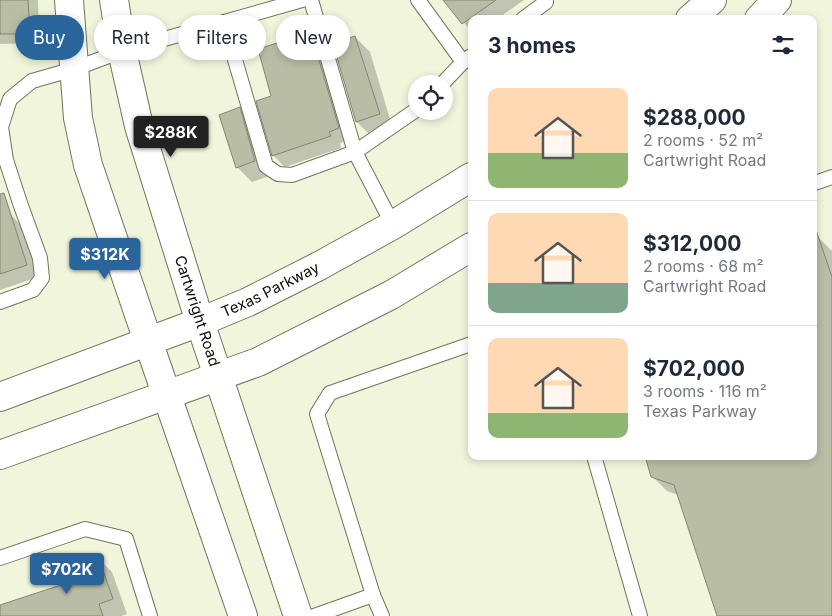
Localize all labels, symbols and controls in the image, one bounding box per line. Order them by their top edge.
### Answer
chip: Buy [15,15,84,60]
chip: Rent [94,15,168,60]
chip: Filters [178,15,266,60]
chip: New [276,15,350,60]
icon: filters [769,31,797,59]
text: 3 homes [488,33,576,58]
map controls [408,75,453,120]
button: locate [408,75,453,120]
text: $288,000 [643,105,746,130]
icon: home [528,108,588,168]
pin: $288K [136,116,206,158]
text: $288K [145,122,197,142]
text: 2 rooms · 52 m² [643,130,763,150]
text: Cartwright Road [643,150,766,170]
text: $312,000 [643,231,741,256]
icon: home [528,233,588,293]
pin: $312K [70,238,140,280]
text: $312K [80,244,130,264]
street label: Cartwright Road [171,253,224,369]
text: 2 rooms · 68 m² [643,256,764,276]
street label: Texas Parkway [218,257,323,321]
text: Cartwright Road [643,276,766,296]
text: $702,000 [643,356,745,381]
icon: home [528,358,588,418]
text: 3 rooms · 116 m² [643,381,767,401]
text: Texas Parkway [643,401,757,421]
pin: $702K [32,552,102,595]
text: $702K [41,559,93,579]

